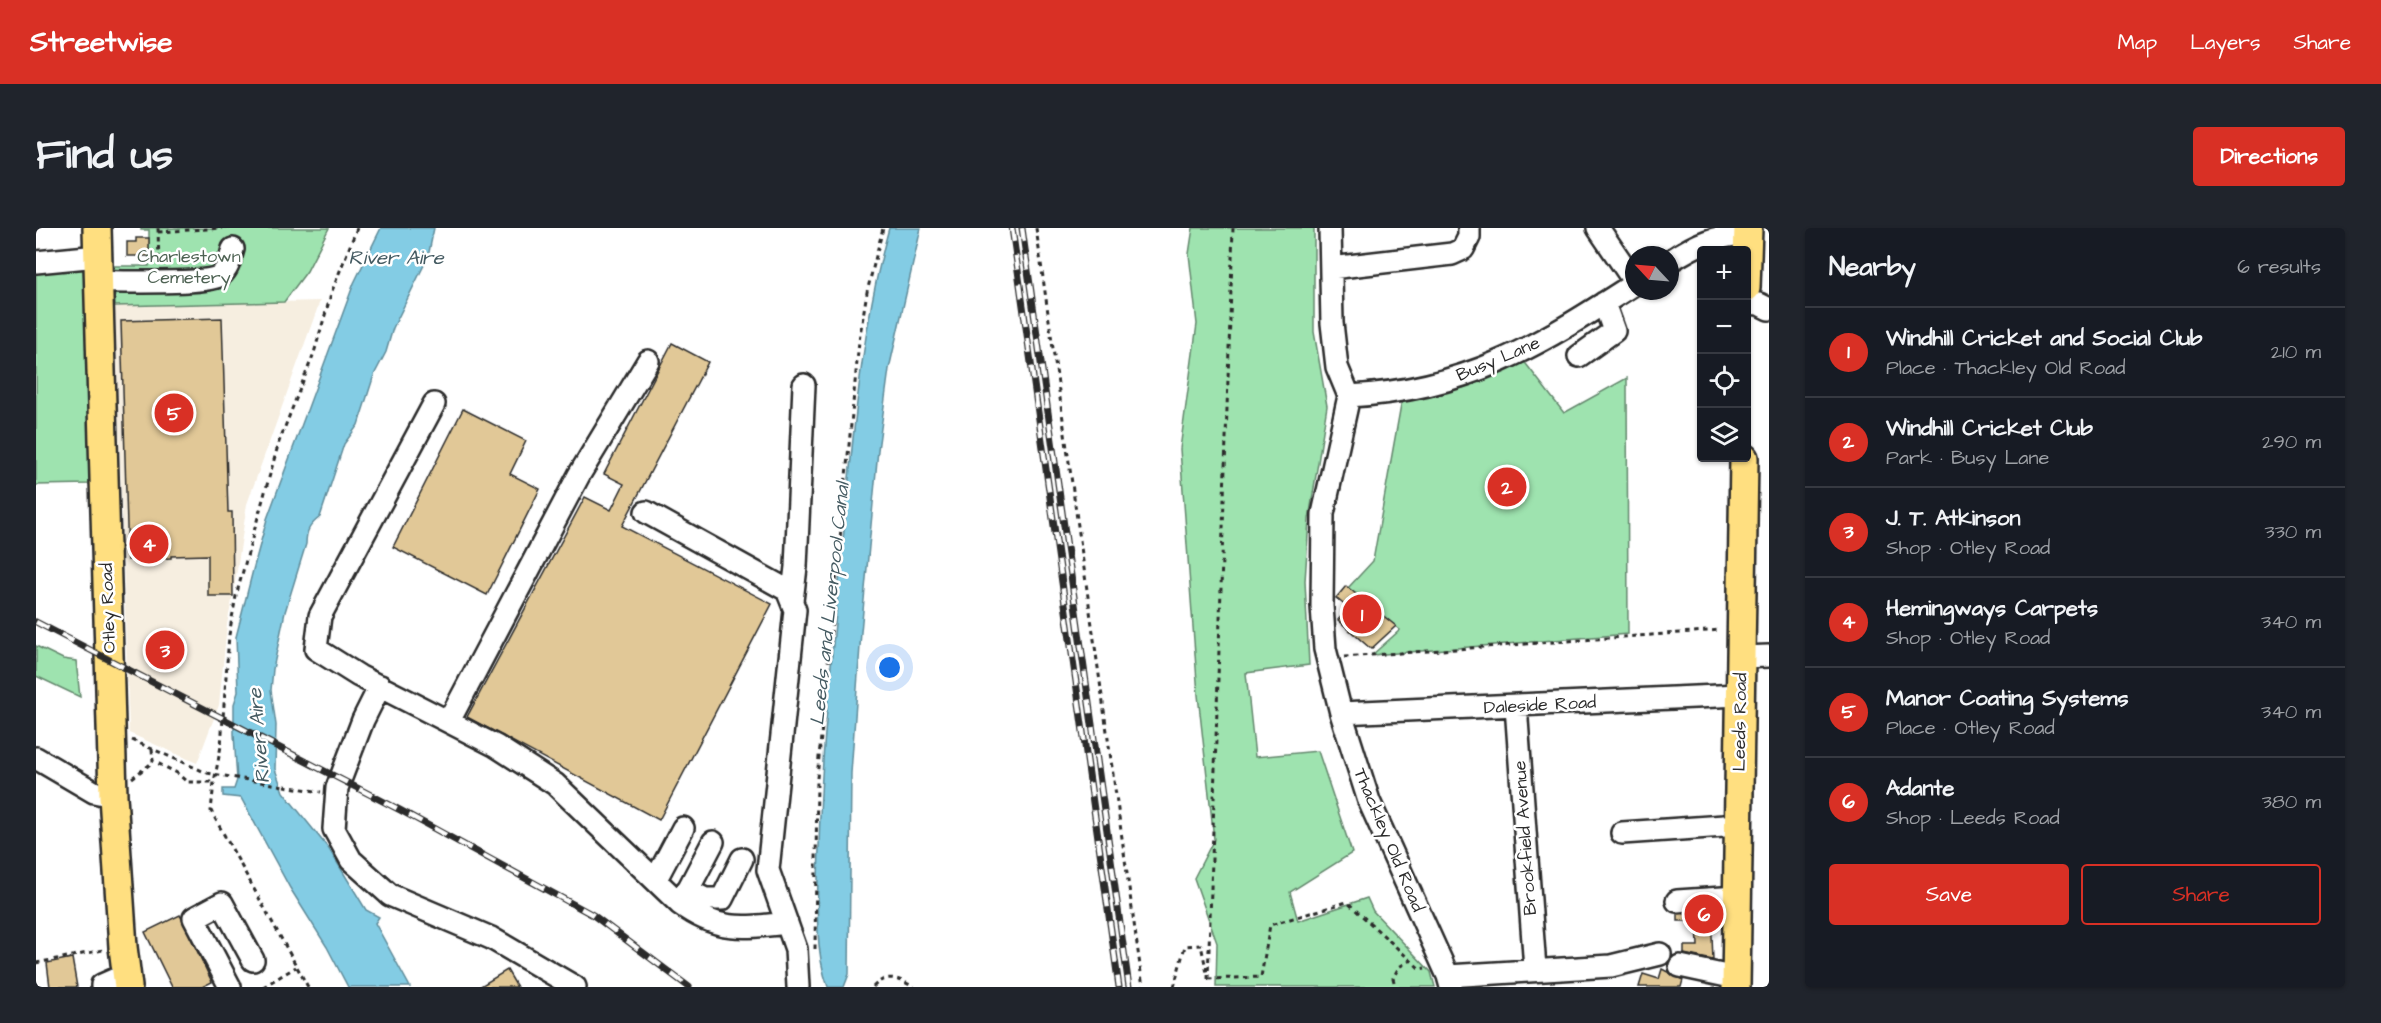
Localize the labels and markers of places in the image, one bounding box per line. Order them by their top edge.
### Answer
pin: 5 [154,390,194,435]
pin: 2 [1488,464,1526,510]
pin: 4 [130,522,168,566]
pin: 1 [1342,592,1382,636]
pin: 3 [146,628,184,672]
pin: 6 [1684,892,1724,936]

